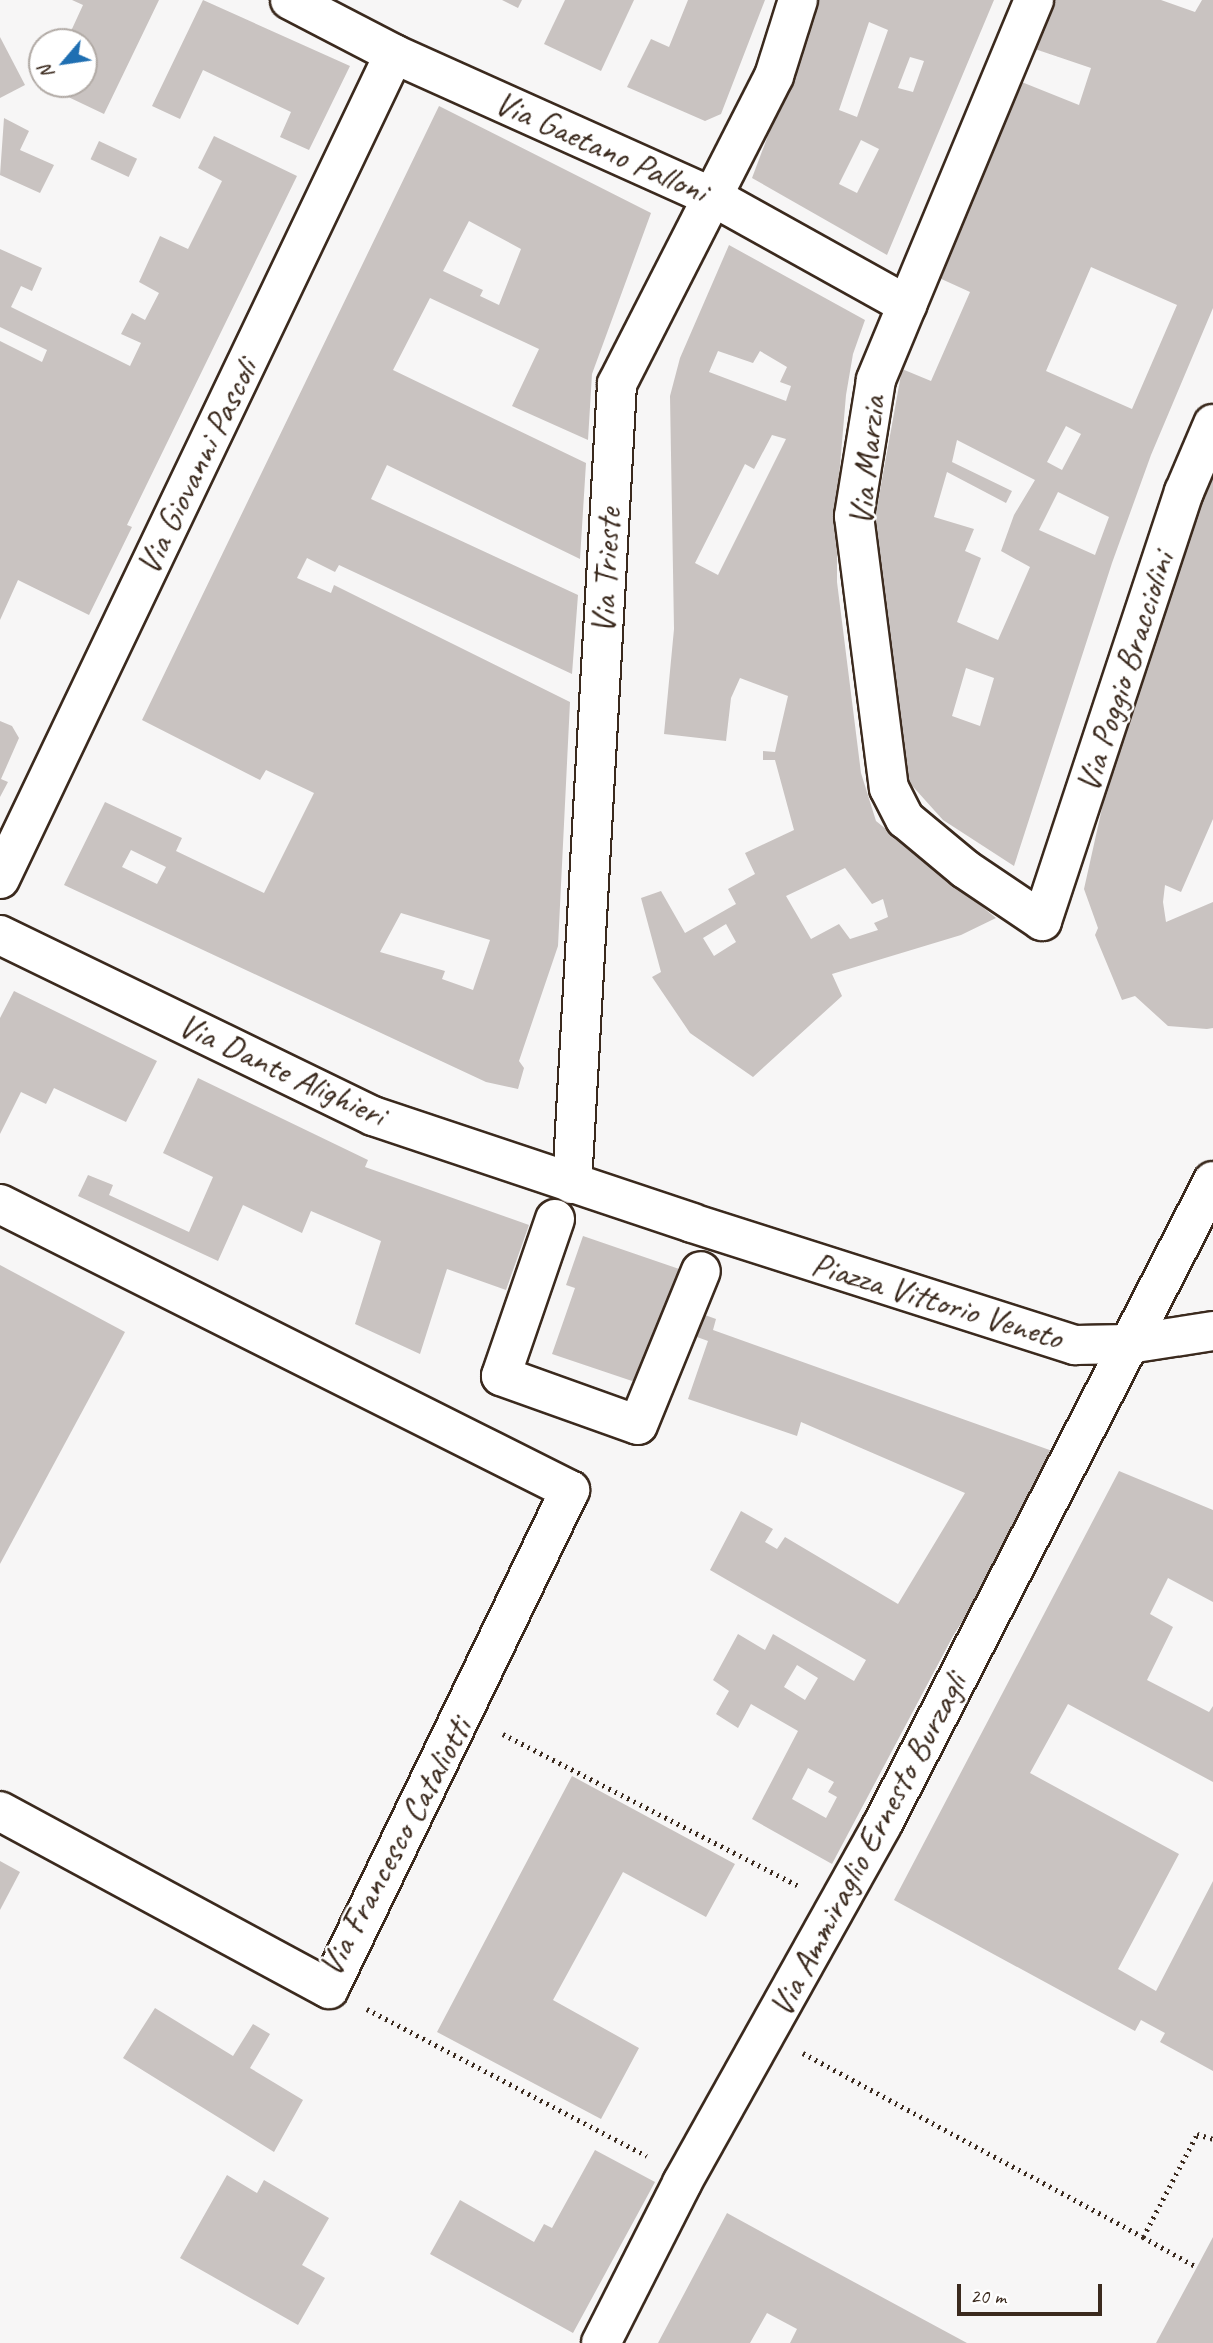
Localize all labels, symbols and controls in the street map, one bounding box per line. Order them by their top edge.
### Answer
north arrow [28,28,98,98]
text: N [33,61,60,83]
street label: Via Gaetano Palloni [488,81,714,213]
street label: Via Giovanni Pascoli [127,353,267,581]
street label: Via Marzia [839,394,895,528]
street label: Via Trieste [582,507,630,635]
street label: Via Poggio Bracciolini [1066,546,1184,798]
street label: Via Dante Alighieri [171,1004,393,1136]
street label: Piazza Vittorio Veneto [807,1243,1067,1359]
street label: Via Ammiraglio Ernesto Burzagli [760,1667,976,2023]
street label: Via Francesco Cataliotti [309,1711,481,1983]
scale bar [961,2270,1106,2314]
text: 20 m [970,2283,1006,2309]

